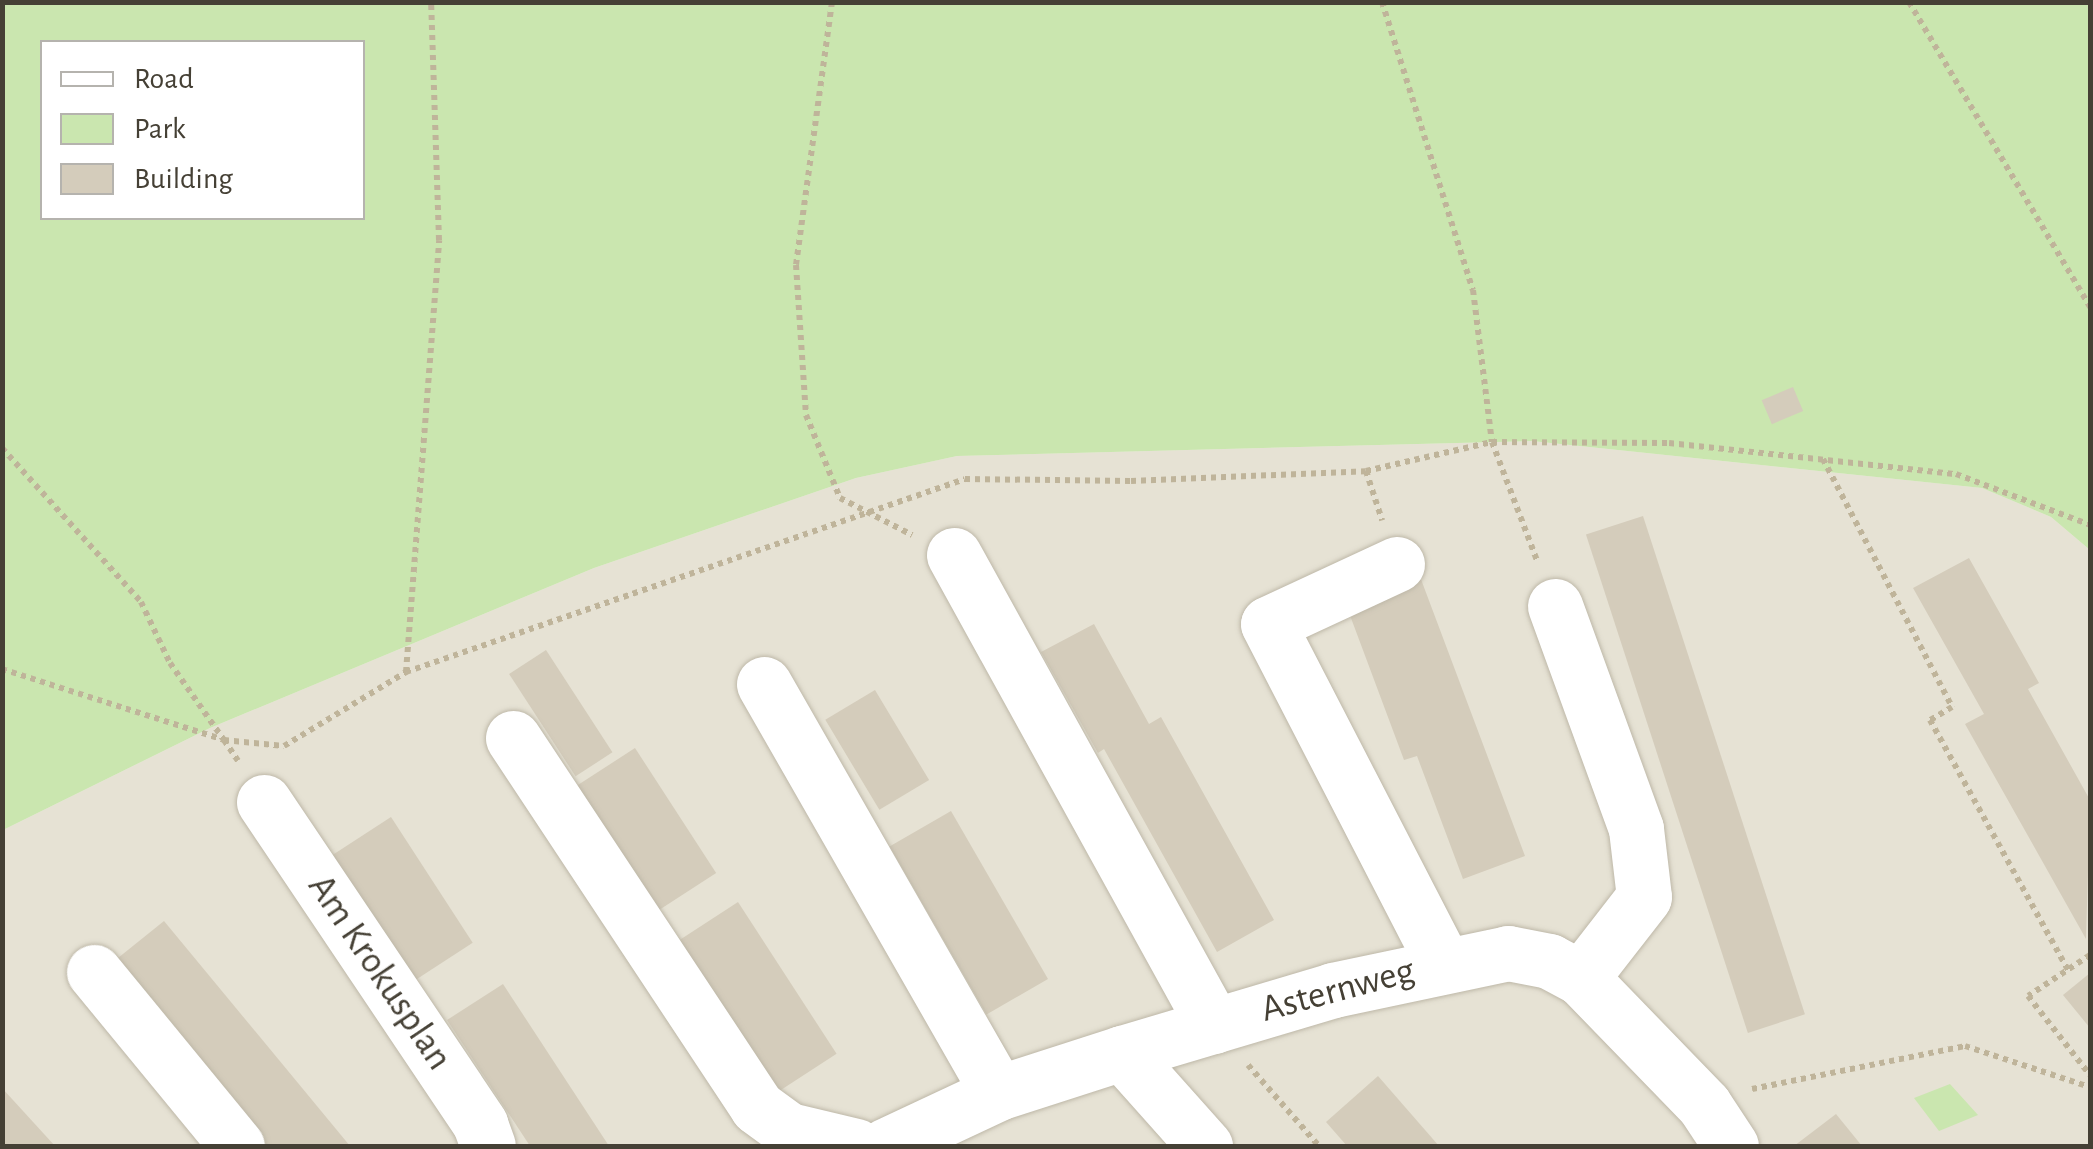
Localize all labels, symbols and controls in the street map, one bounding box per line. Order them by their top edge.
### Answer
legend [40,40,365,220]
text: Road [134,64,194,94]
text: Park [134,114,186,144]
text: Building [134,164,233,194]
street label: Am Krokusplan [297,867,461,1079]
street label: Asternweg [1256,949,1420,1033]

